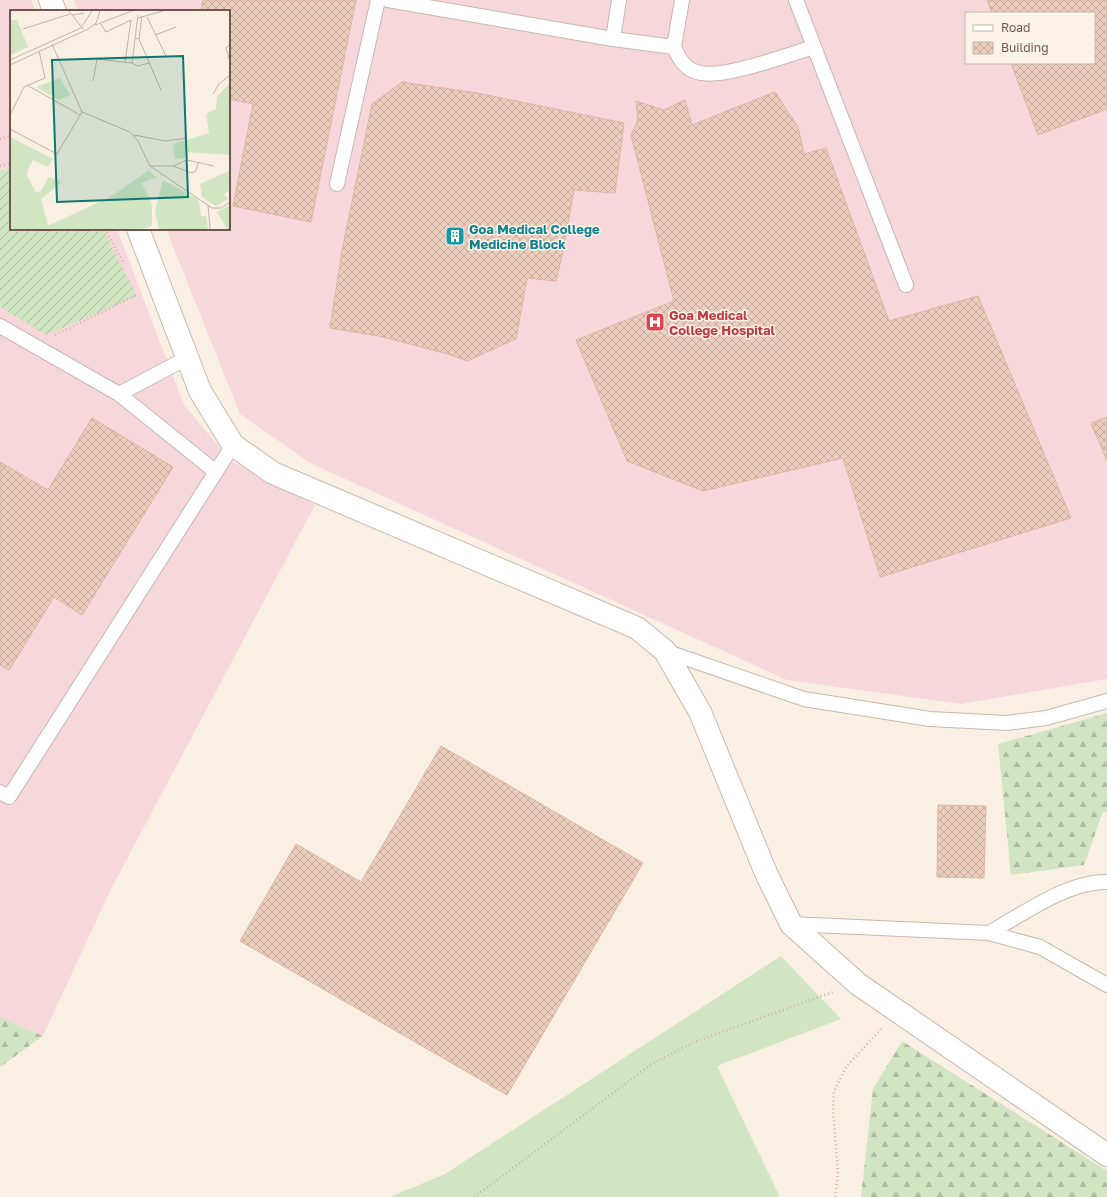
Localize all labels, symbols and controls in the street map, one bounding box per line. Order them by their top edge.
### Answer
inset map [10,10,230,230]
legend [965,12,1095,64]
text: Road [1001,20,1030,35]
text: Building [1001,40,1049,55]
place label: Goa Medical College Medicine Block [469,221,600,252]
building icon: Goa Medical College Medicine Block [444,225,466,247]
place label: Goa Medical College Hospital [669,307,776,338]
hospital icon: Goa Medical College Hospital [644,311,666,333]

